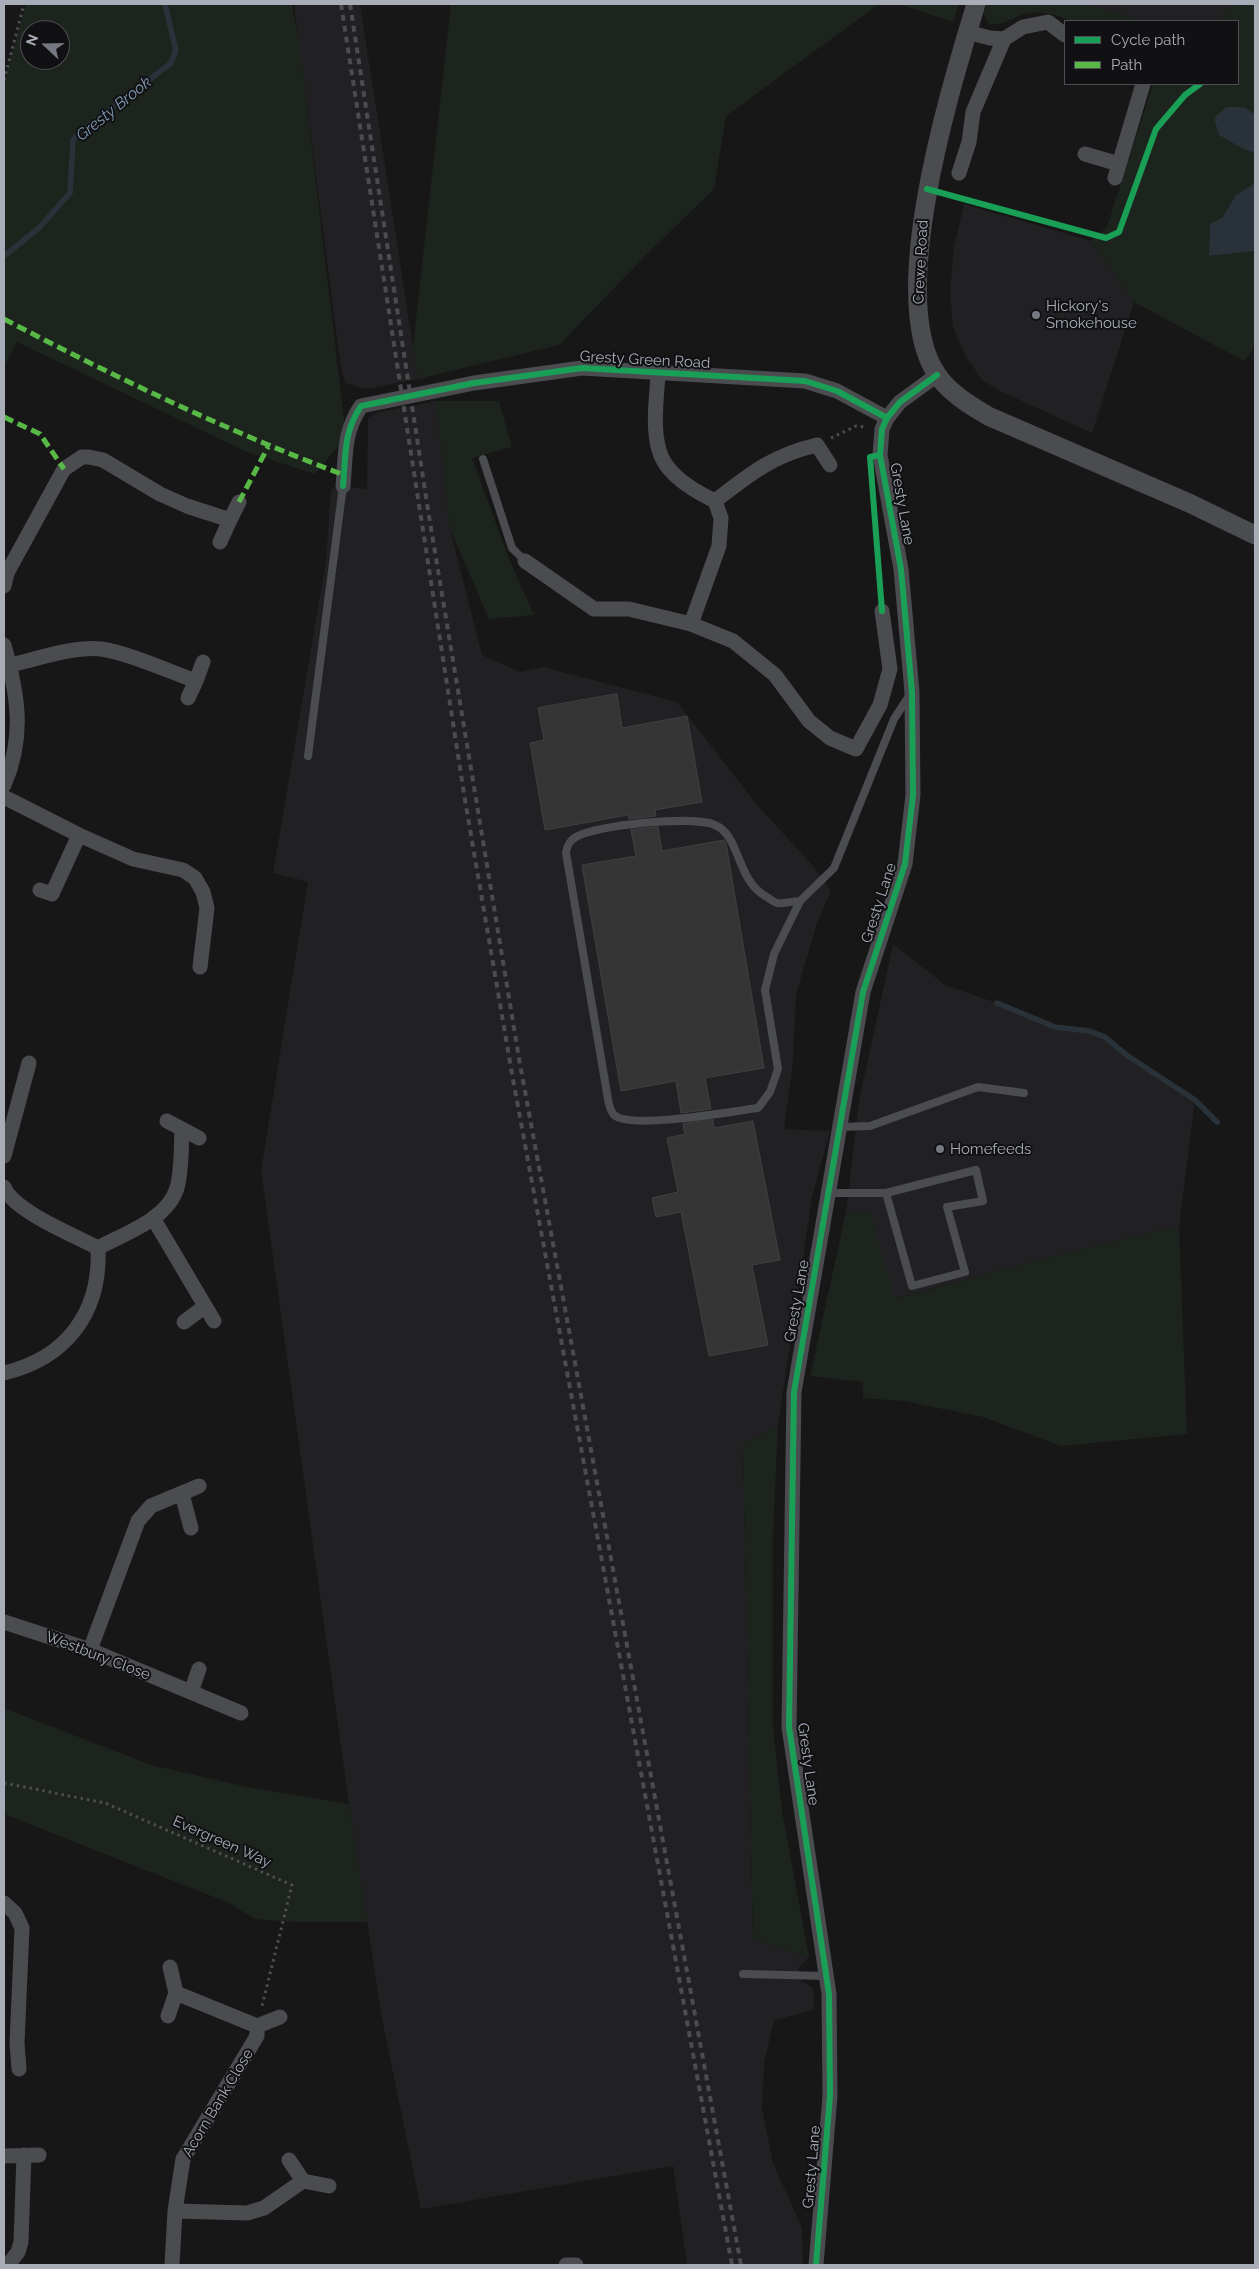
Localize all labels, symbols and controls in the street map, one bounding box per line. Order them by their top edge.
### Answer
north arrow [20,20,70,70]
legend [1064,20,1239,85]
text: Cycle path [1111,31,1185,49]
text: N [23,32,41,48]
text: Path [1111,56,1142,74]
water label: Gresty Brook [72,73,156,145]
street label: Crewe Road [910,219,932,305]
place label: Hickory's Smokehouse [1046,297,1137,332]
marker: Hickory's Smokehouse [1030,309,1042,321]
street label: Gresty Green Road [579,348,711,372]
street label: Gresty Lane [886,461,918,547]
street label: Gresty Lane [858,861,900,945]
place label: Homefeeds [950,1140,1031,1158]
marker: Homefeeds [934,1143,946,1155]
street label: Gresty Lane [781,1258,813,1344]
street label: Westbury Close [43,1628,153,1684]
street label: Gresty Lane [793,1722,823,1806]
street label: Evergreen Way [170,1812,274,1872]
street label: Acorn Bank Close [179,2046,257,2160]
street label: Gresty Lane [799,2125,825,2209]

